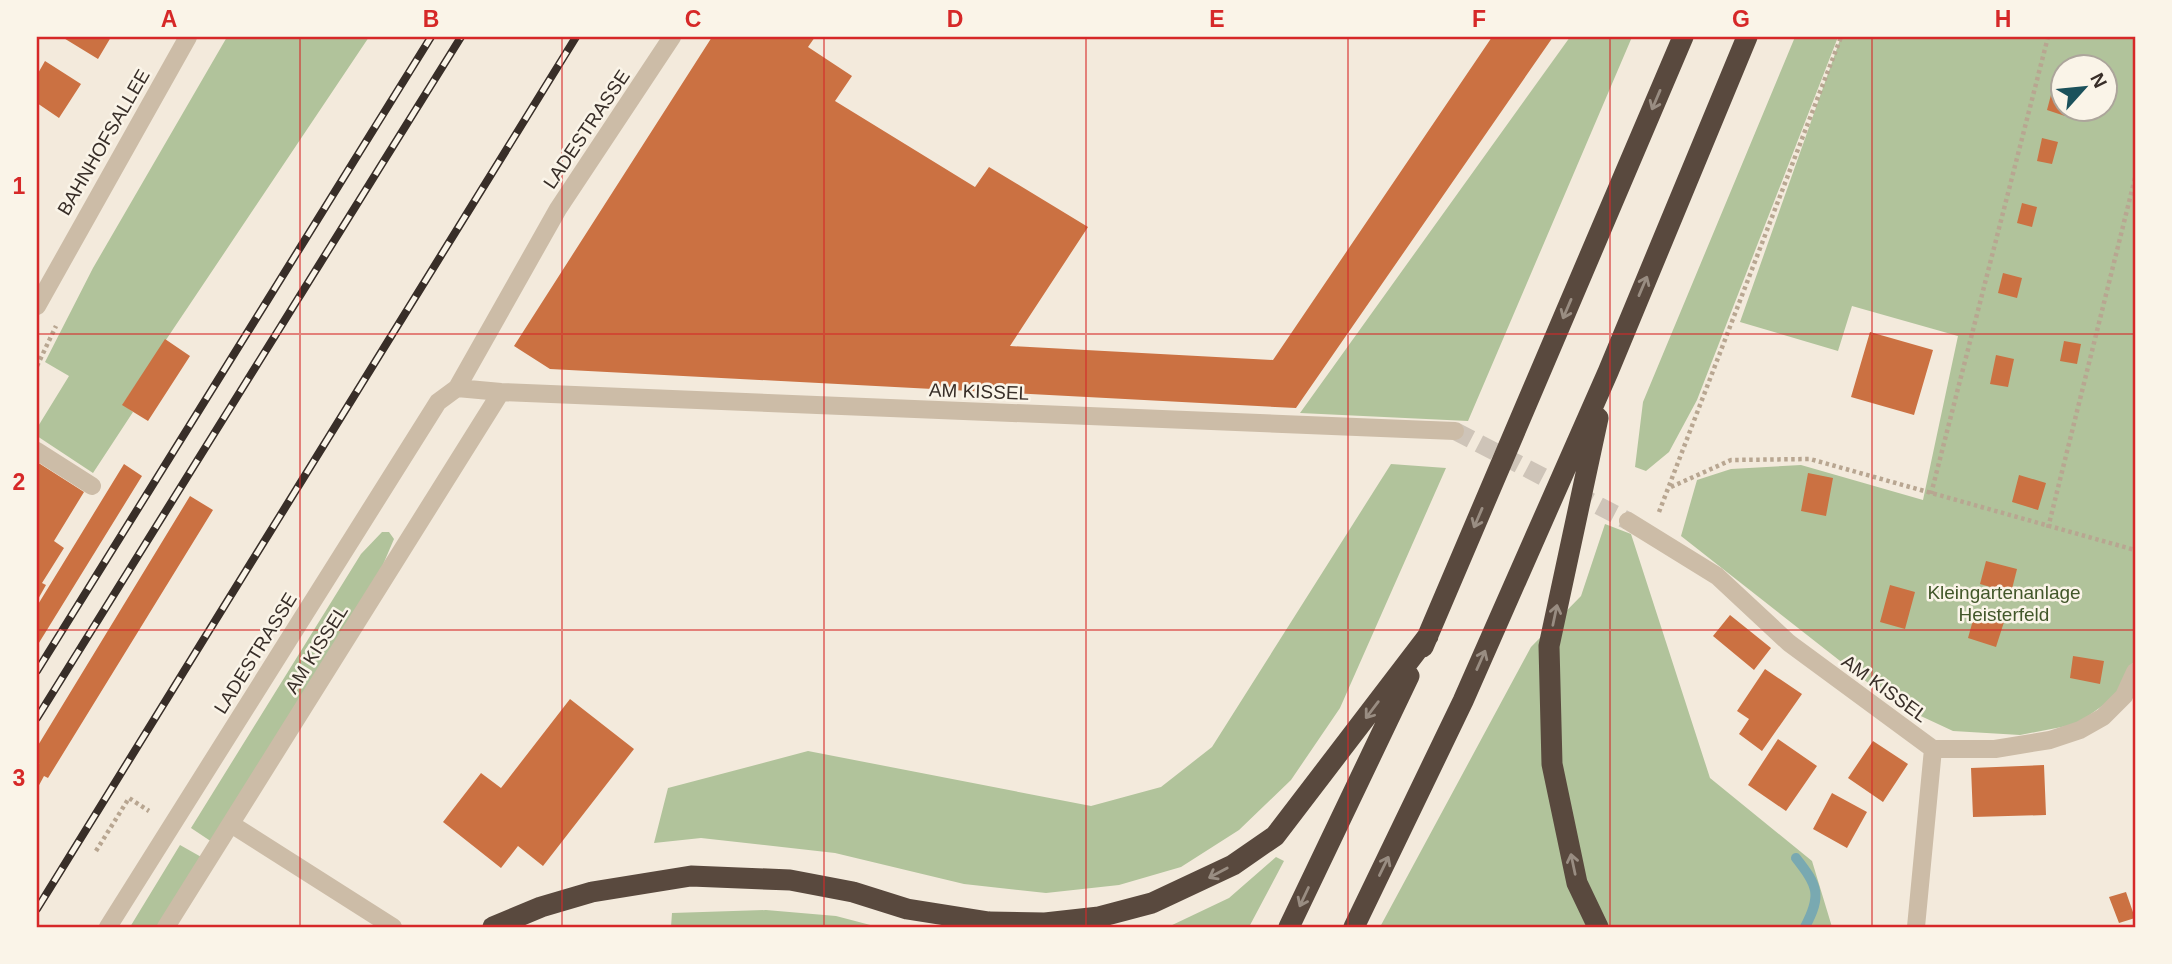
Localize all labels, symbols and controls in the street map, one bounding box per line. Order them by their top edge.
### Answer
text: A [161,6,177,32]
text: B [423,6,439,32]
text: C [685,6,701,32]
text: D [947,6,963,32]
text: E [1209,6,1225,32]
text: F [1472,6,1486,32]
text: G [1732,6,1750,32]
text: H [1995,6,2011,32]
north arrow [2050,52,2120,122]
street label: BAHNHOFSALLEE [53,66,154,219]
street label: LADESTRASSE [539,66,634,192]
text: N [2086,70,2111,91]
one-way arrow [1649,88,1662,110]
text: 1 [13,173,26,199]
one-way arrow [1637,276,1650,297]
one-way arrow [1560,298,1573,319]
street label: AM KISSEL [928,379,1029,404]
text: 2 [13,469,25,495]
one-way arrow [1471,507,1484,529]
park label: Kleingartenanlage Heisterfeld [1927,582,2081,625]
street label: LADESTRASSE [210,589,301,717]
street label: AM KISSEL [281,601,352,697]
one-way arrow [1549,604,1563,627]
one-way arrow [1475,650,1488,672]
street label: AM KISSEL [1838,650,1931,726]
one-way arrow [1365,700,1380,719]
text: 3 [13,765,25,791]
one-way arrow [1565,853,1579,876]
one-way arrow [1377,856,1391,877]
one-way arrow [1208,866,1228,880]
one-way arrow [1297,886,1311,907]

